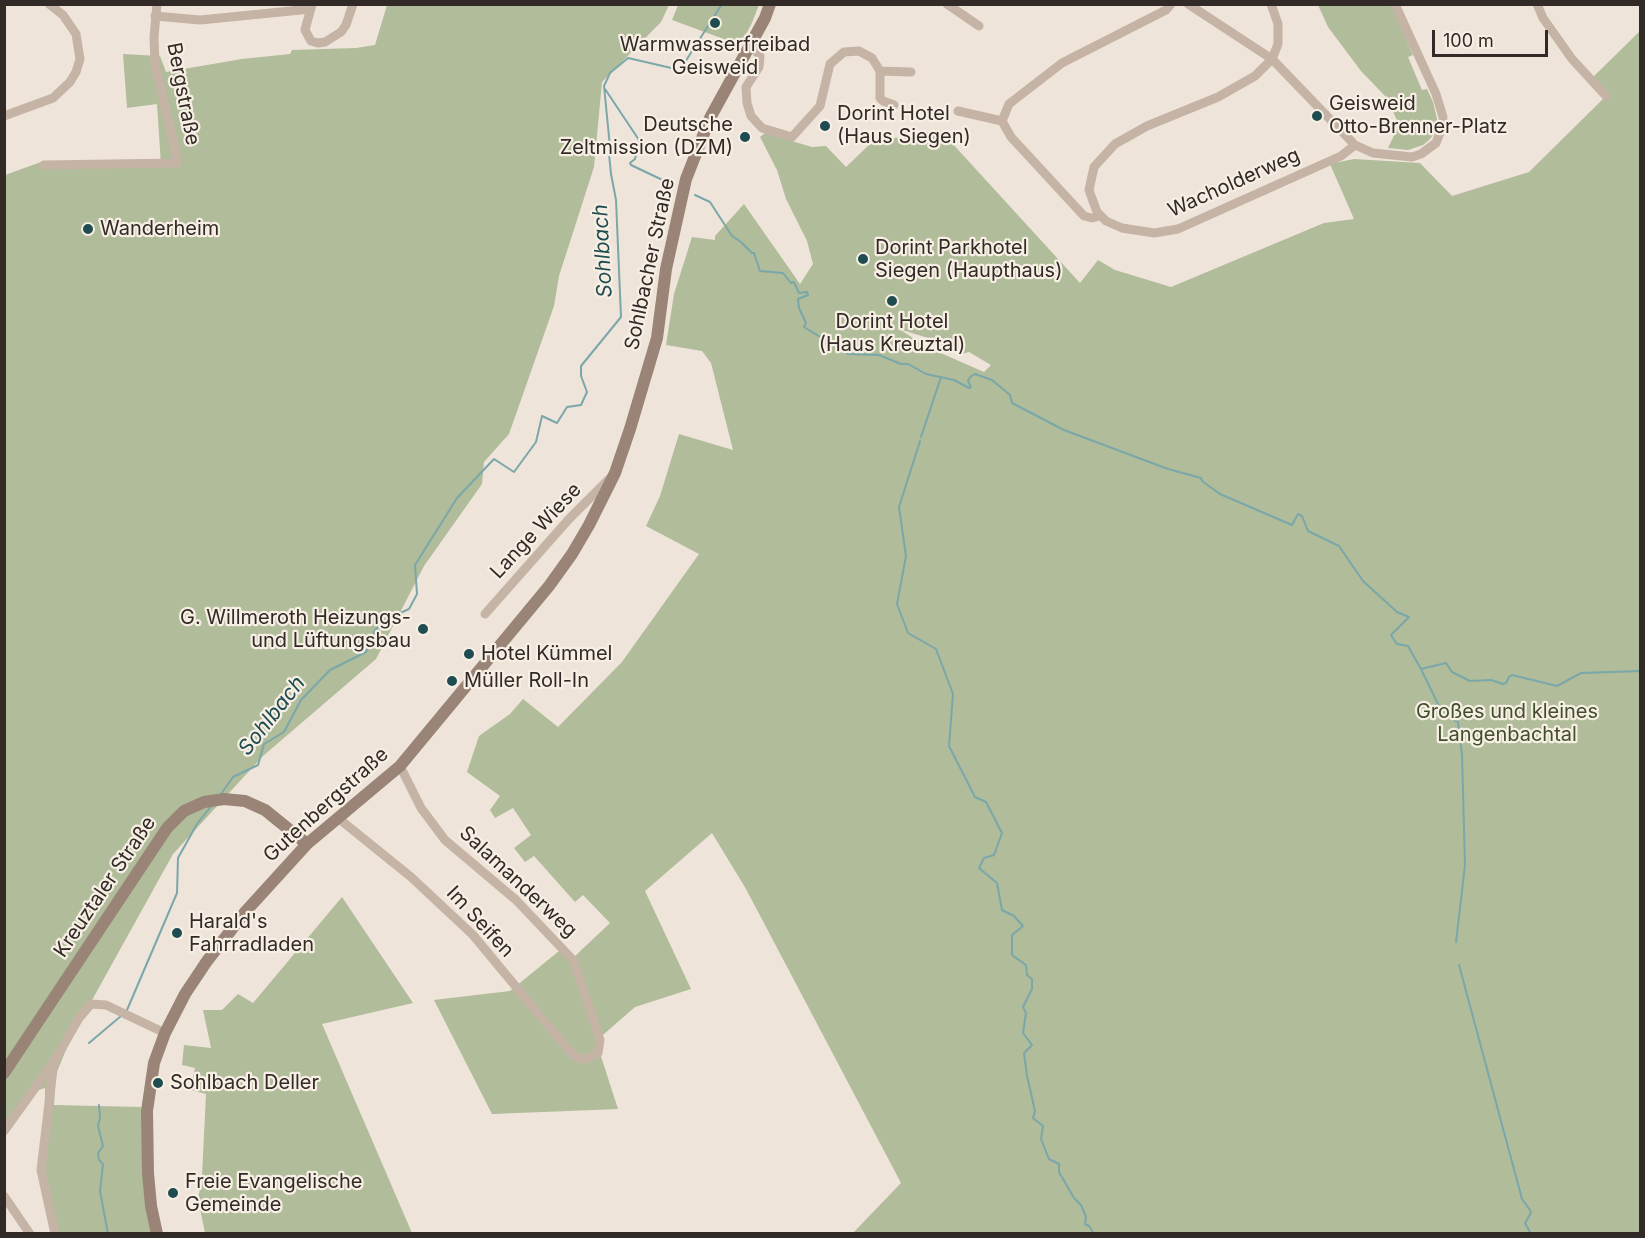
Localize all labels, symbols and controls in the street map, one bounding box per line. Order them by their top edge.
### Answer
marker: Warmwasserfreibad Geisweid [708,16,722,30]
scale bar [1435,18,1550,56]
text: 100 m [1443,30,1494,51]
place label: Warmwasserfreibad Geisweid [620,33,810,80]
street label: Bergstraße [161,41,205,147]
place label: Geisweid Otto-Brenner-Platz [1329,92,1507,139]
place label: Dorint Hotel (Haus Siegen) [837,102,971,149]
marker: Geisweid Otto-Brenner-Platz [1310,109,1324,123]
place label: Deutsche Zeltmission (DZM) [560,113,733,160]
marker: Dorint Hotel (Haus Siegen) [818,119,832,133]
marker: Deutsche Zeltmission (DZM) [738,130,752,144]
street label: Wacholderweg [1164,143,1304,223]
street label: Sohlbacher Straße [620,176,680,352]
water label: Sohlbach [588,204,618,298]
place label: Wanderheim [100,217,219,241]
marker: Wanderheim [81,222,95,236]
place label: Dorint Parkhotel Siegen (Haupthaus) [875,236,1062,283]
marker: Dorint Parkhotel Siegen (Haupthaus) [856,252,870,266]
marker: Dorint Hotel (Haus Kreuztal) [885,294,899,308]
place label: Dorint Hotel (Haus Kreuztal) [819,310,965,357]
street label: Lange Wiese [486,478,586,584]
place label: G. Willmeroth Heizungs- und Lüftungsbau [180,606,411,653]
marker: G. Willmeroth Heizungs- und Lüftungsbau [416,622,430,636]
place label: Hotel Kümmel [481,642,612,666]
marker: Hotel Kümmel [462,647,476,661]
place label: Müller Roll-In [464,669,589,693]
water label: Sohlbach [233,671,311,761]
marker: Müller Roll-In [445,674,459,688]
park label: Großes und kleines Langenbachtal [1416,700,1598,747]
street label: Gutenbergstraße [259,743,393,867]
street label: Kreuztaler Straße [49,812,161,962]
street label: Salamanderweg [454,821,582,943]
street label: Im Seifen [441,882,519,962]
place label: Harald's Fahrradladen [189,910,314,957]
marker: Harald's Fahrradladen [170,926,184,940]
place label: Sohlbach Deller [170,1071,319,1095]
marker: Sohlbach Deller [151,1076,165,1090]
place label: Freie Evangelische Gemeinde [185,1170,362,1217]
marker: Freie Evangelische Gemeinde [166,1186,180,1200]

